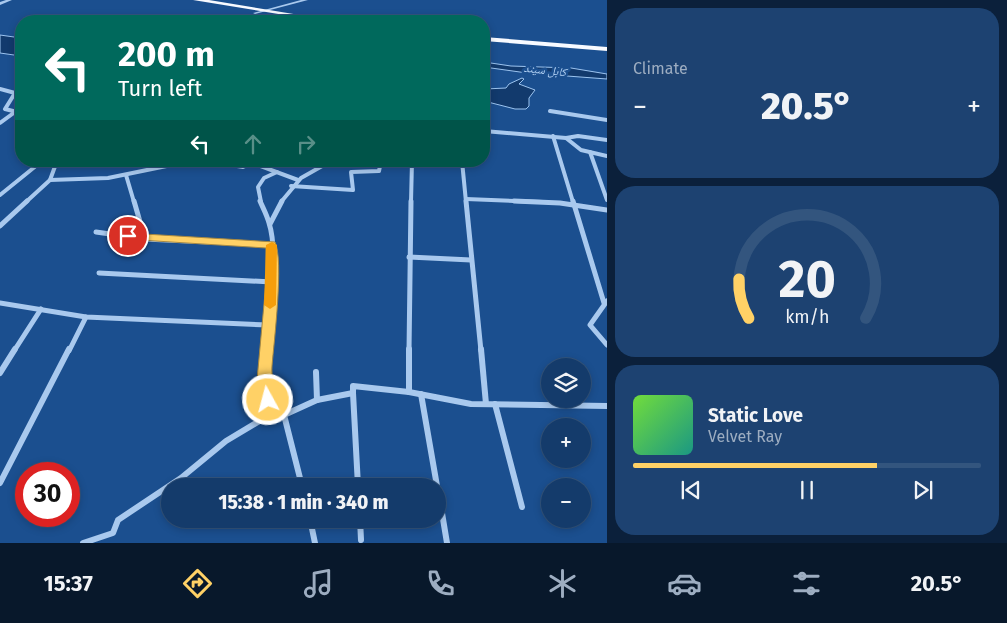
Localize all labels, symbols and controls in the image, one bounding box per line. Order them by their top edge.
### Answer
text: 200 m [118,33,215,75]
icon: left [35,35,100,100]
text: Climate [633,59,688,78]
water label: کابل سيند [523,61,569,80]
text: Turn left [118,75,202,102]
text: 20.5° [761,83,853,129]
text: − [633,90,647,123]
text: + [967,90,981,123]
icon: left [186,130,214,158]
icon: ahead [239,130,267,158]
icon: right [292,130,320,158]
pin [107,215,149,257]
icon: arrive [114,222,142,250]
text: 20 [778,248,836,311]
text: km/h [785,306,829,328]
map controls [541,358,591,528]
button: layers [541,358,591,408]
position arrow [241,373,293,425]
text: Static Love [708,404,803,427]
button: + [541,418,591,468]
text: Velvet Ray [708,427,782,446]
speed limit sign: 30 [15,462,80,527]
icon: previous [677,476,705,504]
icon: pause [793,476,821,504]
icon: next [909,476,937,504]
button: − [541,478,591,528]
text: 15:38 · 1 min · 340 m [219,491,389,514]
icon: directions [180,566,215,601]
icon: music [301,566,336,601]
icon: phone [423,566,458,601]
icon: climate [545,566,580,601]
icon: car [667,566,702,601]
icon: filters [789,566,824,601]
text: 15:37 [43,570,93,597]
text: 20.5° [911,570,963,597]

